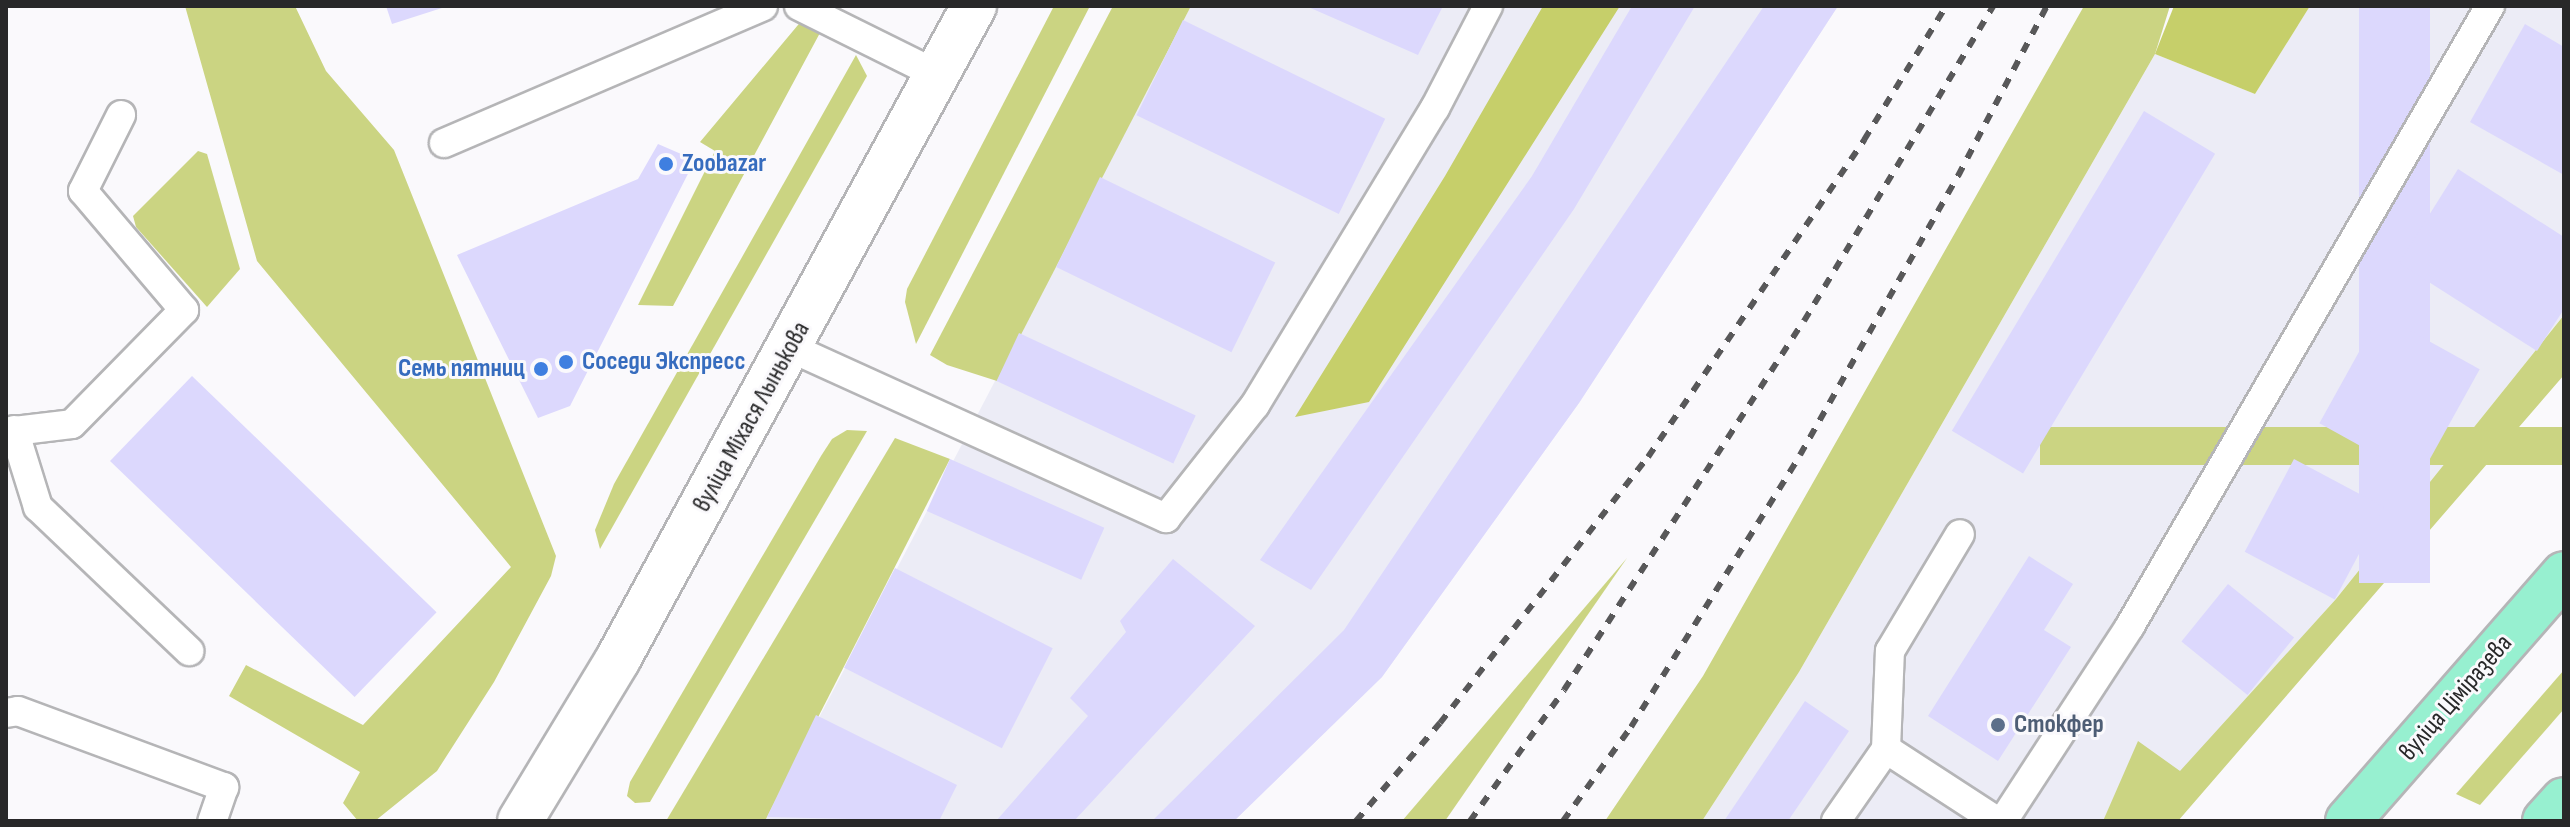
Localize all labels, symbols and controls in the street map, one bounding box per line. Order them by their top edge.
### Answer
place label: Zoobazar [682,148,766,180]
marker: Zoobazar [657,155,675,173]
street label: вуліца Міхася Лынькова [687,317,817,517]
place label: Соседи Экспресс [582,346,745,378]
place label: Семь пятниц [398,353,525,385]
marker: Соседи Экспресс [557,353,575,371]
marker: Семь пятниц [532,360,550,378]
street label: вуліца Ціміразева [2393,629,2519,767]
place label: Стокфер [2014,709,2104,741]
marker: Стокфер [1989,716,2007,734]

